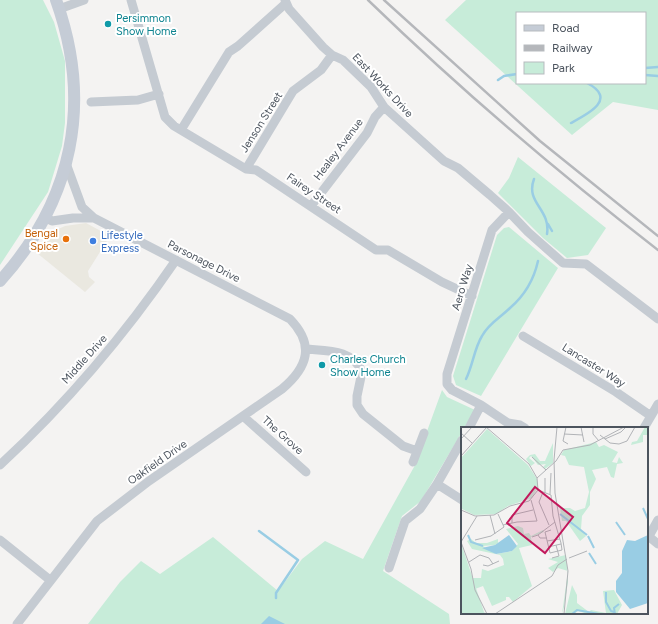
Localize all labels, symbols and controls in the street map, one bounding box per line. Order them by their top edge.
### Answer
place label: Persimmon Show Home [116,12,176,38]
legend [516,12,646,84]
marker: Persimmon Show Home [103,19,113,29]
text: Road [552,21,580,35]
text: Railway [552,41,593,55]
street label: East Works Drive [350,51,416,120]
text: Park [552,61,575,75]
street label: Jenson Street [238,90,285,155]
street label: Healey Avenue [311,116,366,183]
street label: Fairey Street [284,170,343,216]
place label: Bengal Spice [25,227,58,253]
place label: Lifestyle Express [101,229,143,255]
marker: Bengal Spice [61,234,71,244]
marker: Lifestyle Express [88,236,98,246]
street label: Parsonage Drive [165,238,242,285]
street label: Aero Way [449,262,476,312]
street label: Middle Drive [59,332,110,386]
street label: Lancaster Way [560,341,628,390]
place label: Charles Church Show Home [330,353,406,379]
marker: Charles Church Show Home [317,360,327,370]
street label: The Grove [259,414,306,457]
inset map [461,427,648,614]
street label: Oakfield Drive [125,437,189,488]

